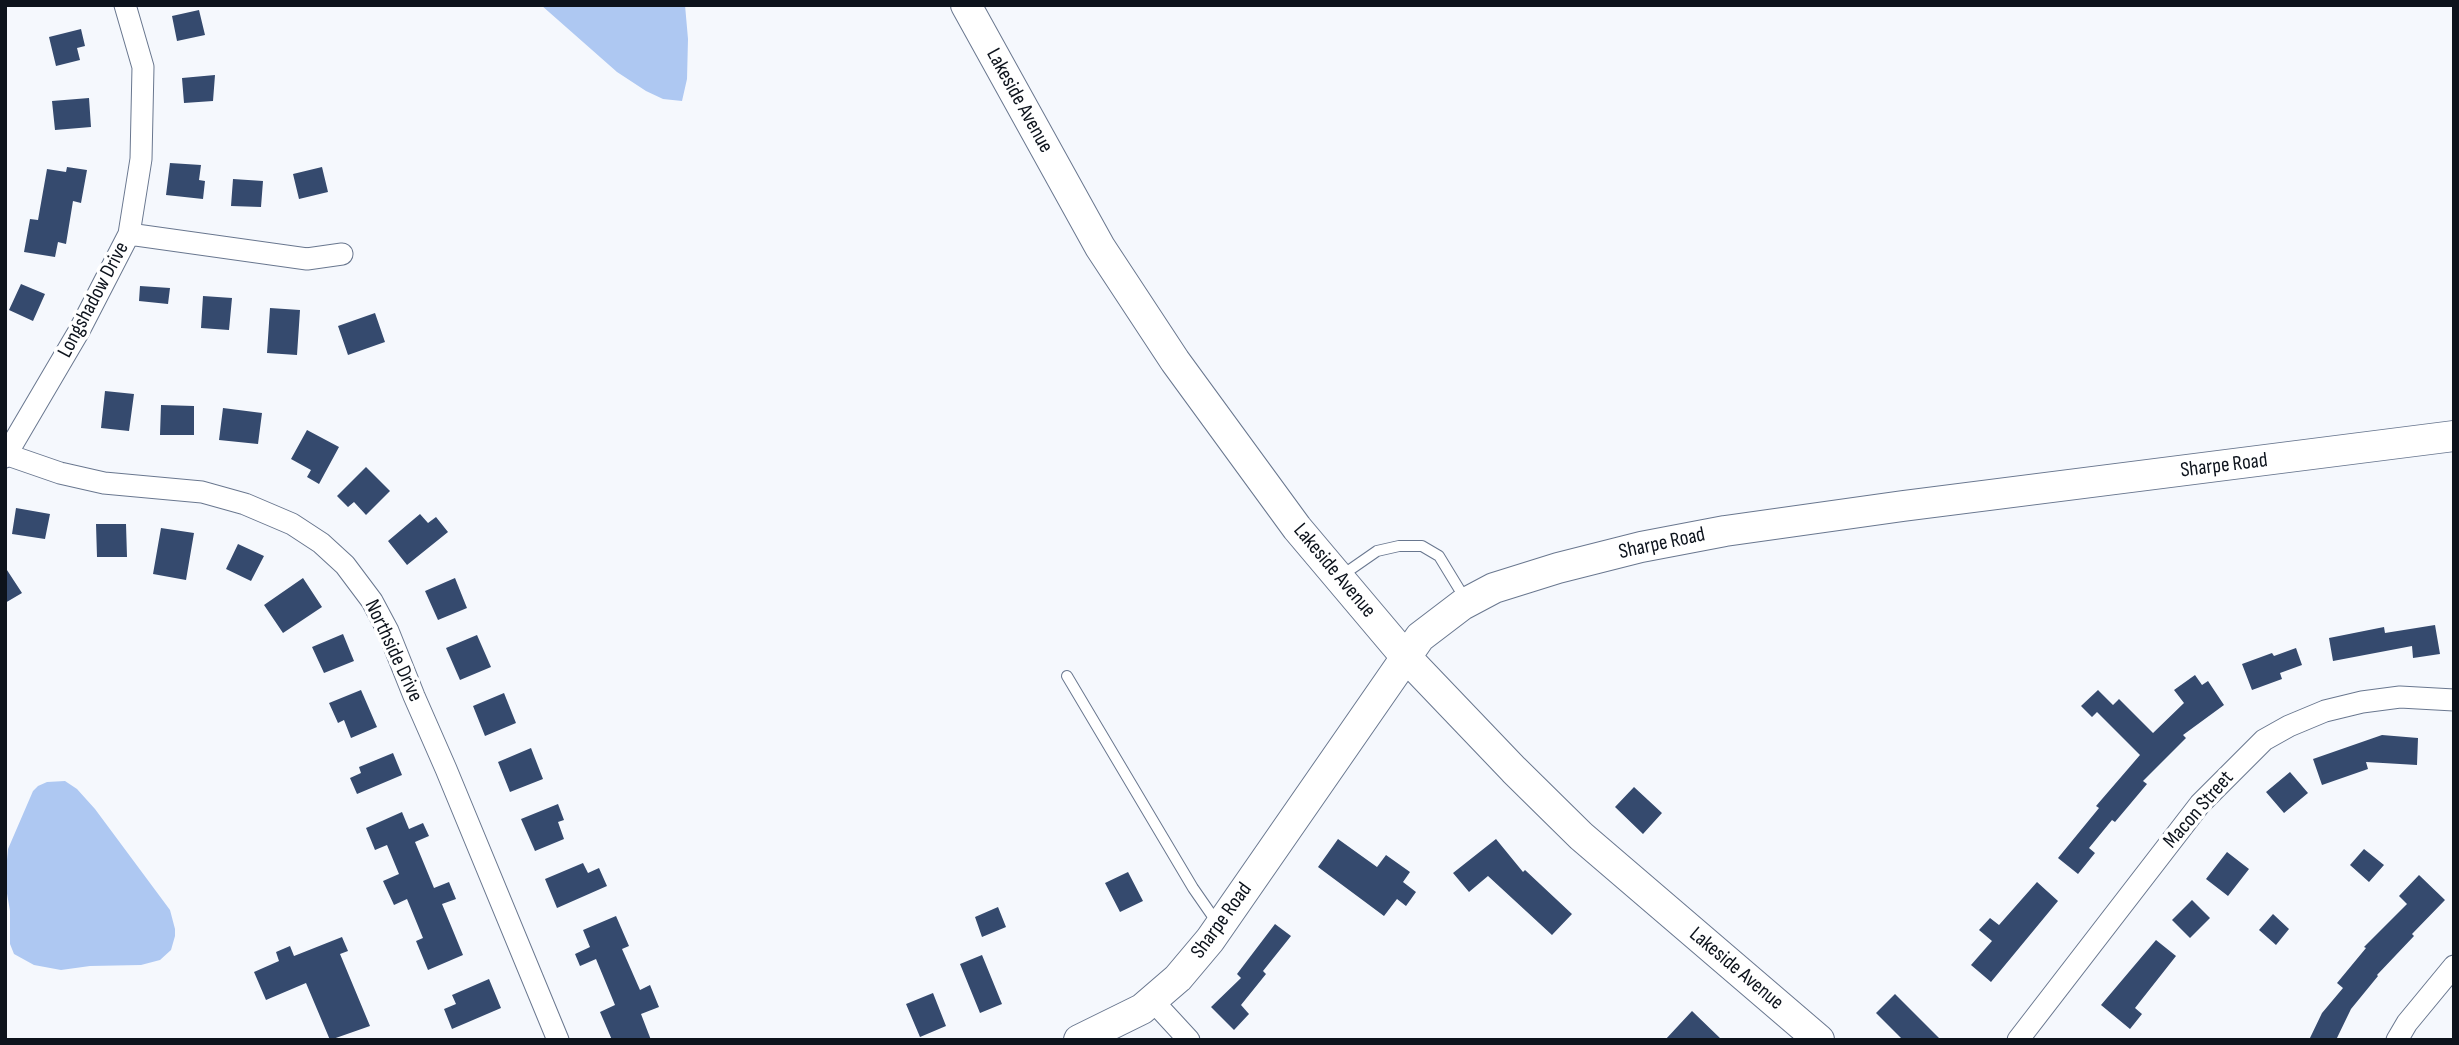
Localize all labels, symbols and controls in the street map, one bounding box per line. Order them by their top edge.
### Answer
street label: Lakeside Avenue [980,44,1058,158]
street label: Longshadow Drive [53,238,135,362]
street label: Sharpe Road [2179,448,2269,484]
street label: Lakeside Avenue [1287,519,1381,623]
street label: Sharpe Road [1617,523,1707,565]
street label: Northside Drive [358,596,428,706]
street label: Macon Street [2159,766,2239,854]
street label: Sharpe Road [1186,878,1258,964]
street label: Lakeside Avenue [1684,922,1788,1016]

